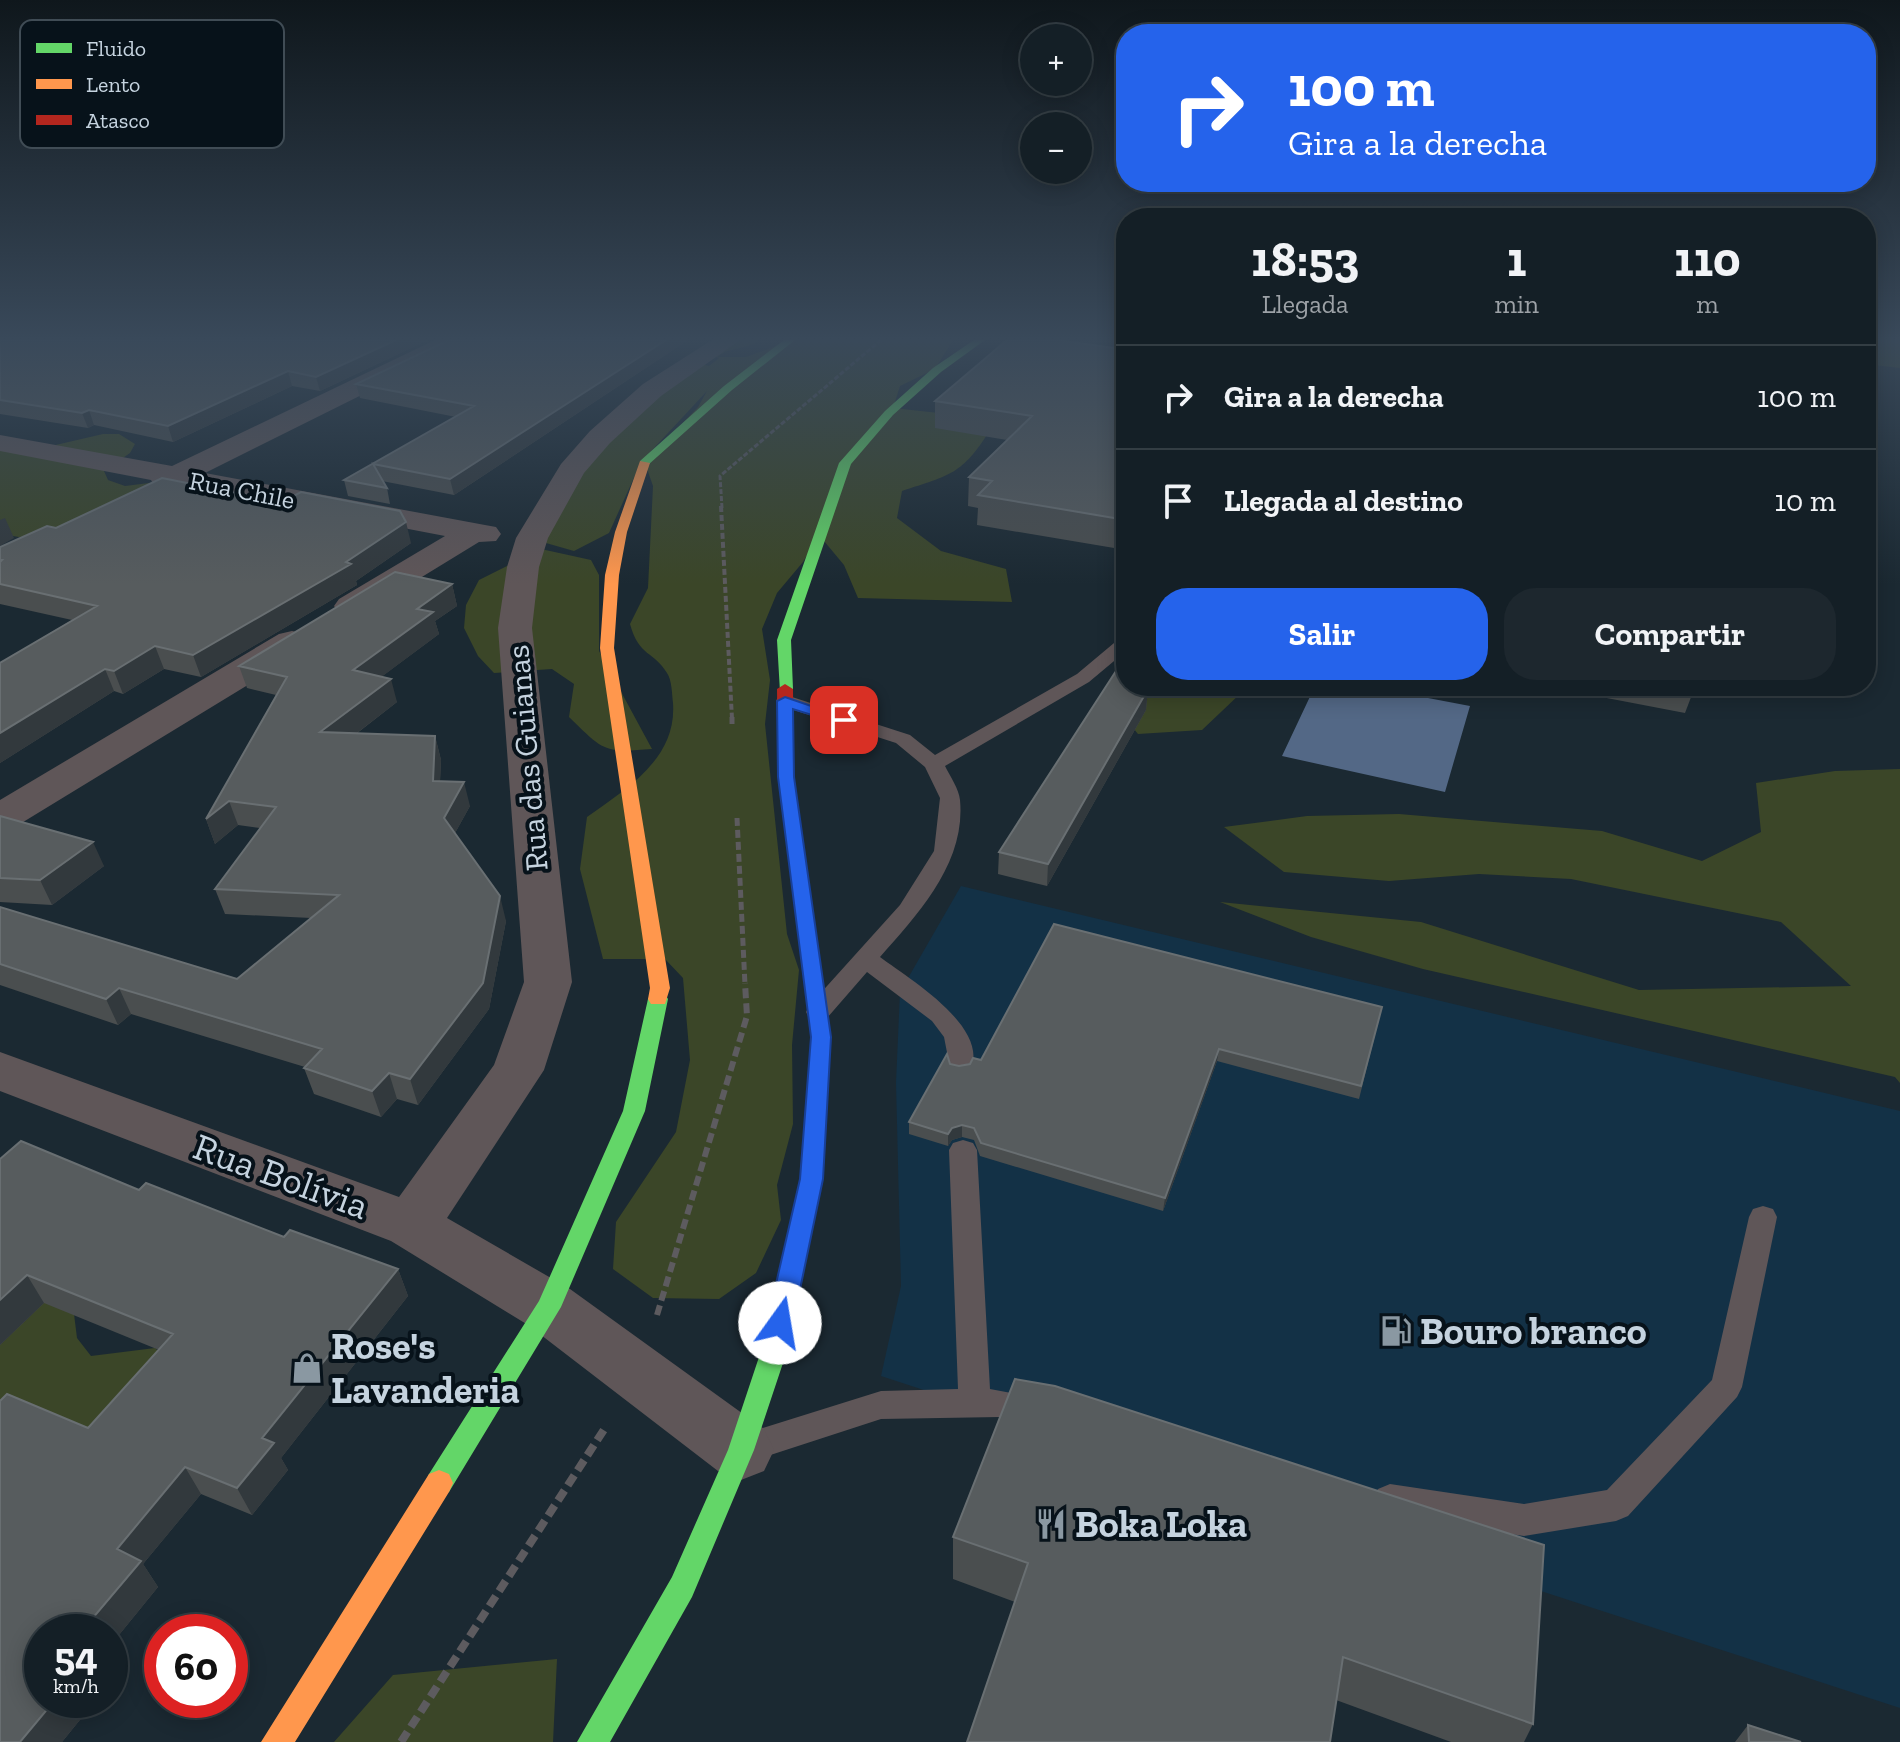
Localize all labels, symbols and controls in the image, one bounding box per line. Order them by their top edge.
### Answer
legend [20,20,284,148]
map controls [1020,24,1092,184]
button: + [1020,24,1092,96]
text: Fluido [86,35,146,62]
text: 100 m [1288,53,1435,120]
icon: right [1156,56,1260,160]
text: Lento [86,71,140,98]
text: Atasco [86,107,150,134]
button: − [1020,112,1092,184]
text: Gira a la derecha [1288,121,1547,164]
text: 18:53 [1251,231,1359,288]
text: 1 [1507,231,1526,288]
text: 110 [1674,231,1741,288]
text: Llegada [1262,288,1349,320]
text: min [1494,288,1539,320]
text: m [1696,288,1719,320]
icon: right [1156,375,1200,419]
text: Gira a la derecha [1224,379,1444,415]
text: 100 m [1757,379,1836,415]
street label: Rua Chile [186,464,298,516]
icon: arrive [1156,479,1200,523]
text: Llegada al destino [1224,483,1463,519]
text: 10 m [1774,483,1836,519]
button: Salir [1156,588,1488,680]
button: Compartir [1504,588,1836,680]
street label: Rua das Guianas [498,643,556,873]
pin [810,686,878,754]
icon: arrive [822,698,866,742]
street label: Rua Bolívia [187,1123,375,1229]
position arrow [738,1281,822,1365]
place label: Bouro branco [1420,1308,1647,1354]
fuel station icon: Bouro branco [1379,1314,1413,1348]
place label: Rose's Lavanderia [331,1323,520,1413]
shop icon: Rose's Lavanderia [290,1351,324,1385]
place label: Boka Loka [1075,1501,1247,1547]
restaurant icon: Boka Loka [1034,1507,1068,1541]
speed limit sign: 60 [144,1614,248,1718]
text: 54 [54,1632,98,1680]
text: km/h [53,1674,99,1698]

